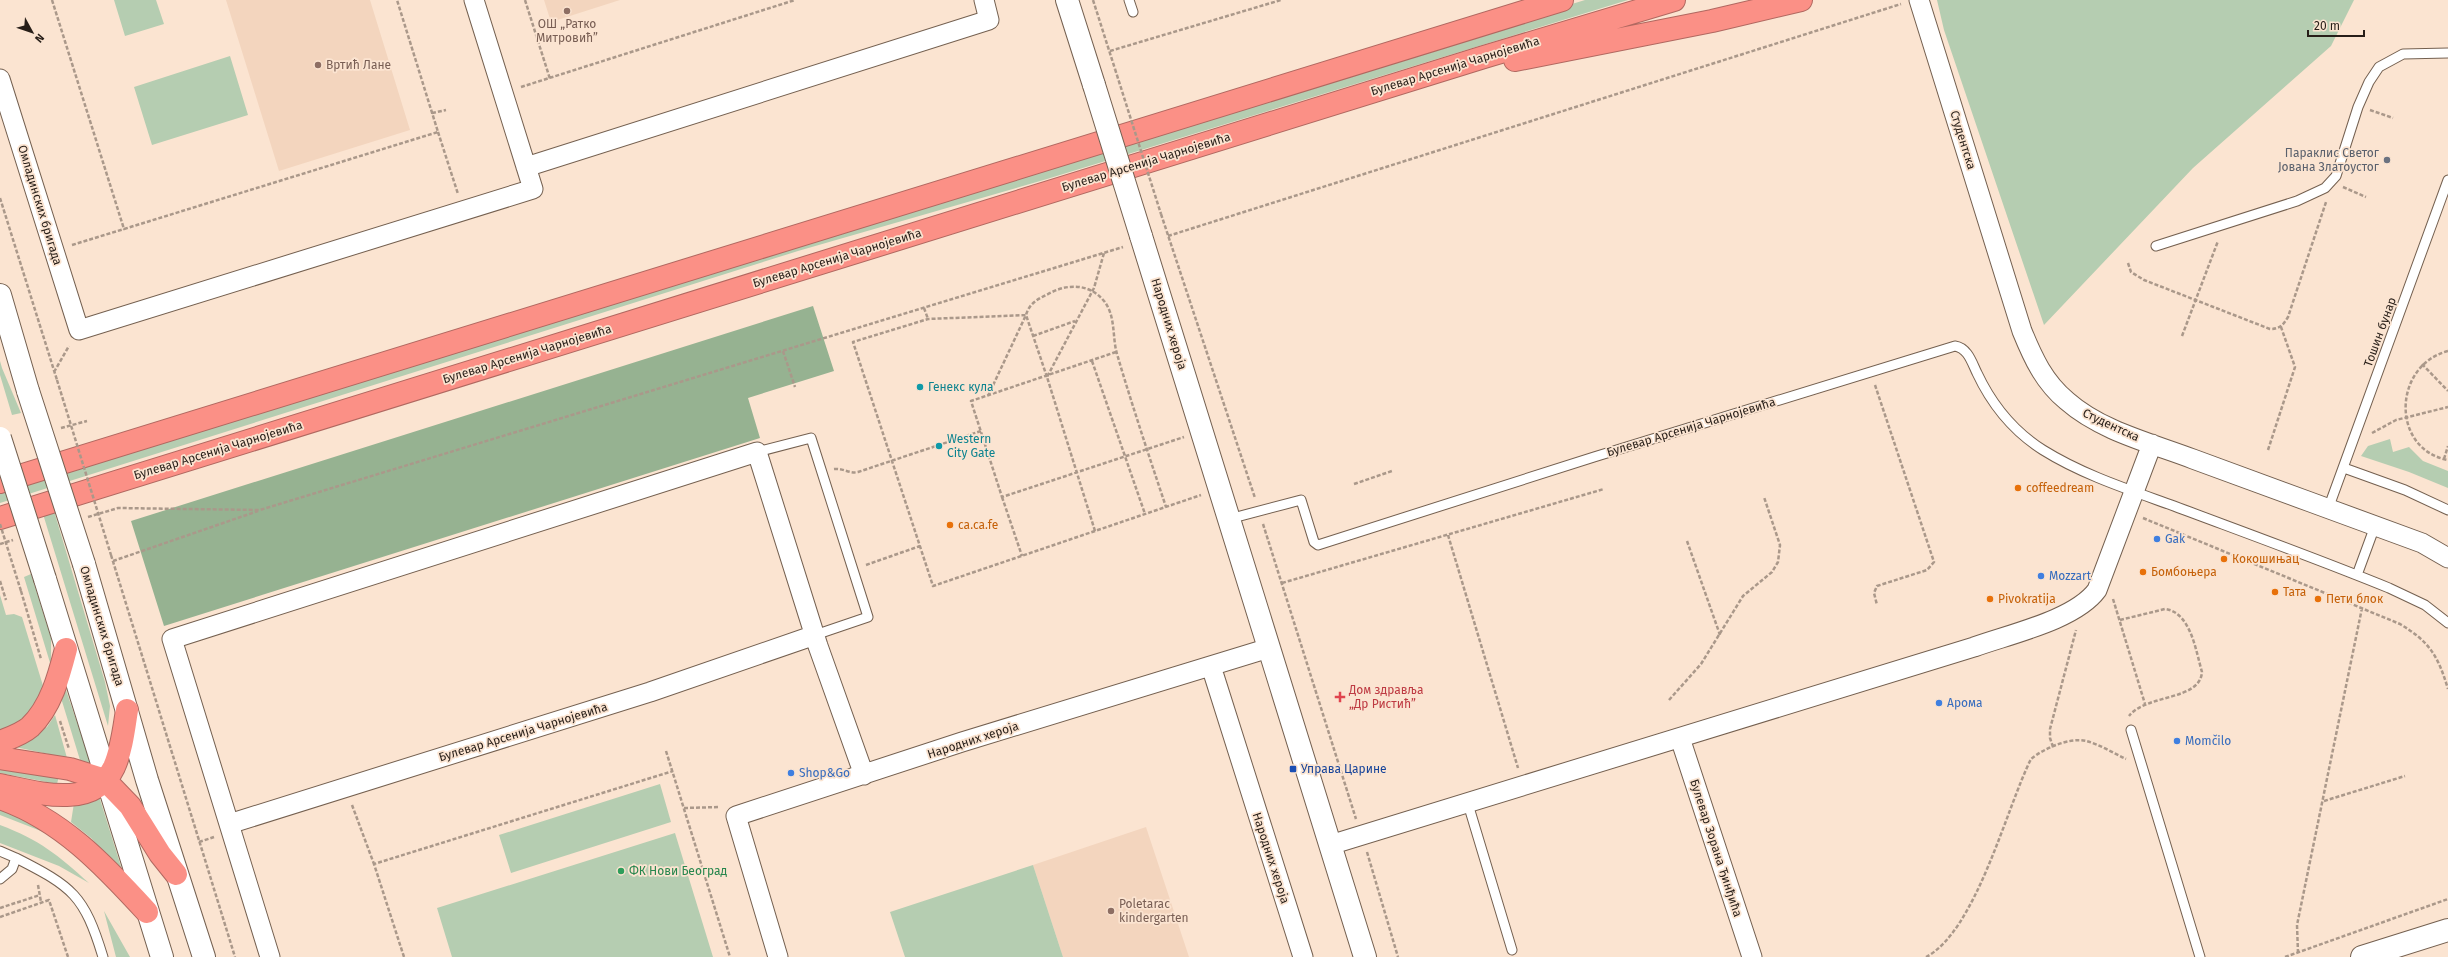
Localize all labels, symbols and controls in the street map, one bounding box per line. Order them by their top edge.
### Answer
marker: ОШ „Ратко Митровић” [562,6,572,16]
north arrow [12,12,52,52]
scale bar [2308,12,2364,38]
place label: ОШ „Ратко Митровић” [536,17,598,45]
text: 20 m [2314,19,2340,33]
text: N [32,31,47,45]
street label: Булевар Арсенија Чарнојевића [1369,34,1541,98]
place label: Вртић Лане [326,58,391,72]
marker: Вртић Лане [313,60,323,70]
street label: Студентска [1947,109,1979,171]
street label: Булевар Арсенија Чарнојевића [1060,130,1232,194]
street label: Омладинских бригада [15,143,65,267]
place label: Параклис Светог Јована Златоустог [2278,146,2380,174]
marker: Параклис Светог Јована Златоустог [2382,155,2392,165]
street label: Булевар Арсенија Чарнојевића [751,226,923,290]
street label: Народних хероја [1148,277,1190,371]
street label: Тошин бунар [2361,295,2399,369]
street label: Булевар Арсенија Чарнојевића [441,322,613,386]
place label: Генекс кула [928,380,994,394]
marker: Генекс кула [915,382,925,392]
street label: Булевар Арсенија Чарнојевића [1605,395,1777,459]
street label: Студентска [2080,406,2142,444]
street label: Булевар Арсенија Чарнојевића [132,418,304,482]
place label: Western City Gate [947,432,995,460]
marker: Western City Gate [934,441,944,451]
place label: coffeedream [2026,481,2094,495]
marker: coffeedream [2013,483,2023,493]
place label: ca.ca.fe [958,518,998,532]
marker: ca.ca.fe [945,520,955,530]
place label: Gak [2165,532,2186,546]
marker: Gak [2152,534,2162,544]
place label: Кокошињац [2232,552,2299,566]
marker: Кокошињац [2219,554,2229,564]
street label: Омладинских бригада [77,564,127,688]
place label: Бомбоњера [2151,565,2217,579]
marker: Бомбоњера [2138,567,2148,577]
place label: Mozzart [2049,569,2092,583]
marker: Mozzart [2036,571,2046,581]
place label: Тата [2283,585,2306,599]
marker: Тата [2270,587,2280,597]
place label: Pivokratija [1998,592,2056,606]
place label: Пети блок [2326,592,2384,606]
marker: Pivokratija [1985,594,1995,604]
marker: Пети блок [2313,594,2323,604]
place label: Дом здравља „Др Ристић” [1348,683,1423,711]
marker: Дом здравља „Др Ристић” [1334,691,1346,703]
place label: Арома [1947,696,1983,710]
marker: Арома [1934,698,1944,708]
street label: Булевар Арсенија Чарнојевића [437,700,609,764]
street label: Народних хероја [926,719,1020,761]
place label: Momčilo [2185,734,2231,748]
marker: Momčilo [2172,736,2182,746]
place label: Управа Царине [1301,762,1387,776]
marker: Управа Царине [1288,764,1298,774]
place label: Shop&Go [799,766,850,780]
marker: Shop&Go [786,768,796,778]
street label: Булевар Зорана Ђинђића [1687,777,1745,919]
street label: Народних хероја [1250,811,1292,905]
place label: ФК Нови Београд [629,864,728,878]
marker: ФК Нови Београд [616,866,626,876]
place label: Poletarac kindergarten [1119,897,1189,925]
marker: Poletarac kindergarten [1106,906,1116,916]

